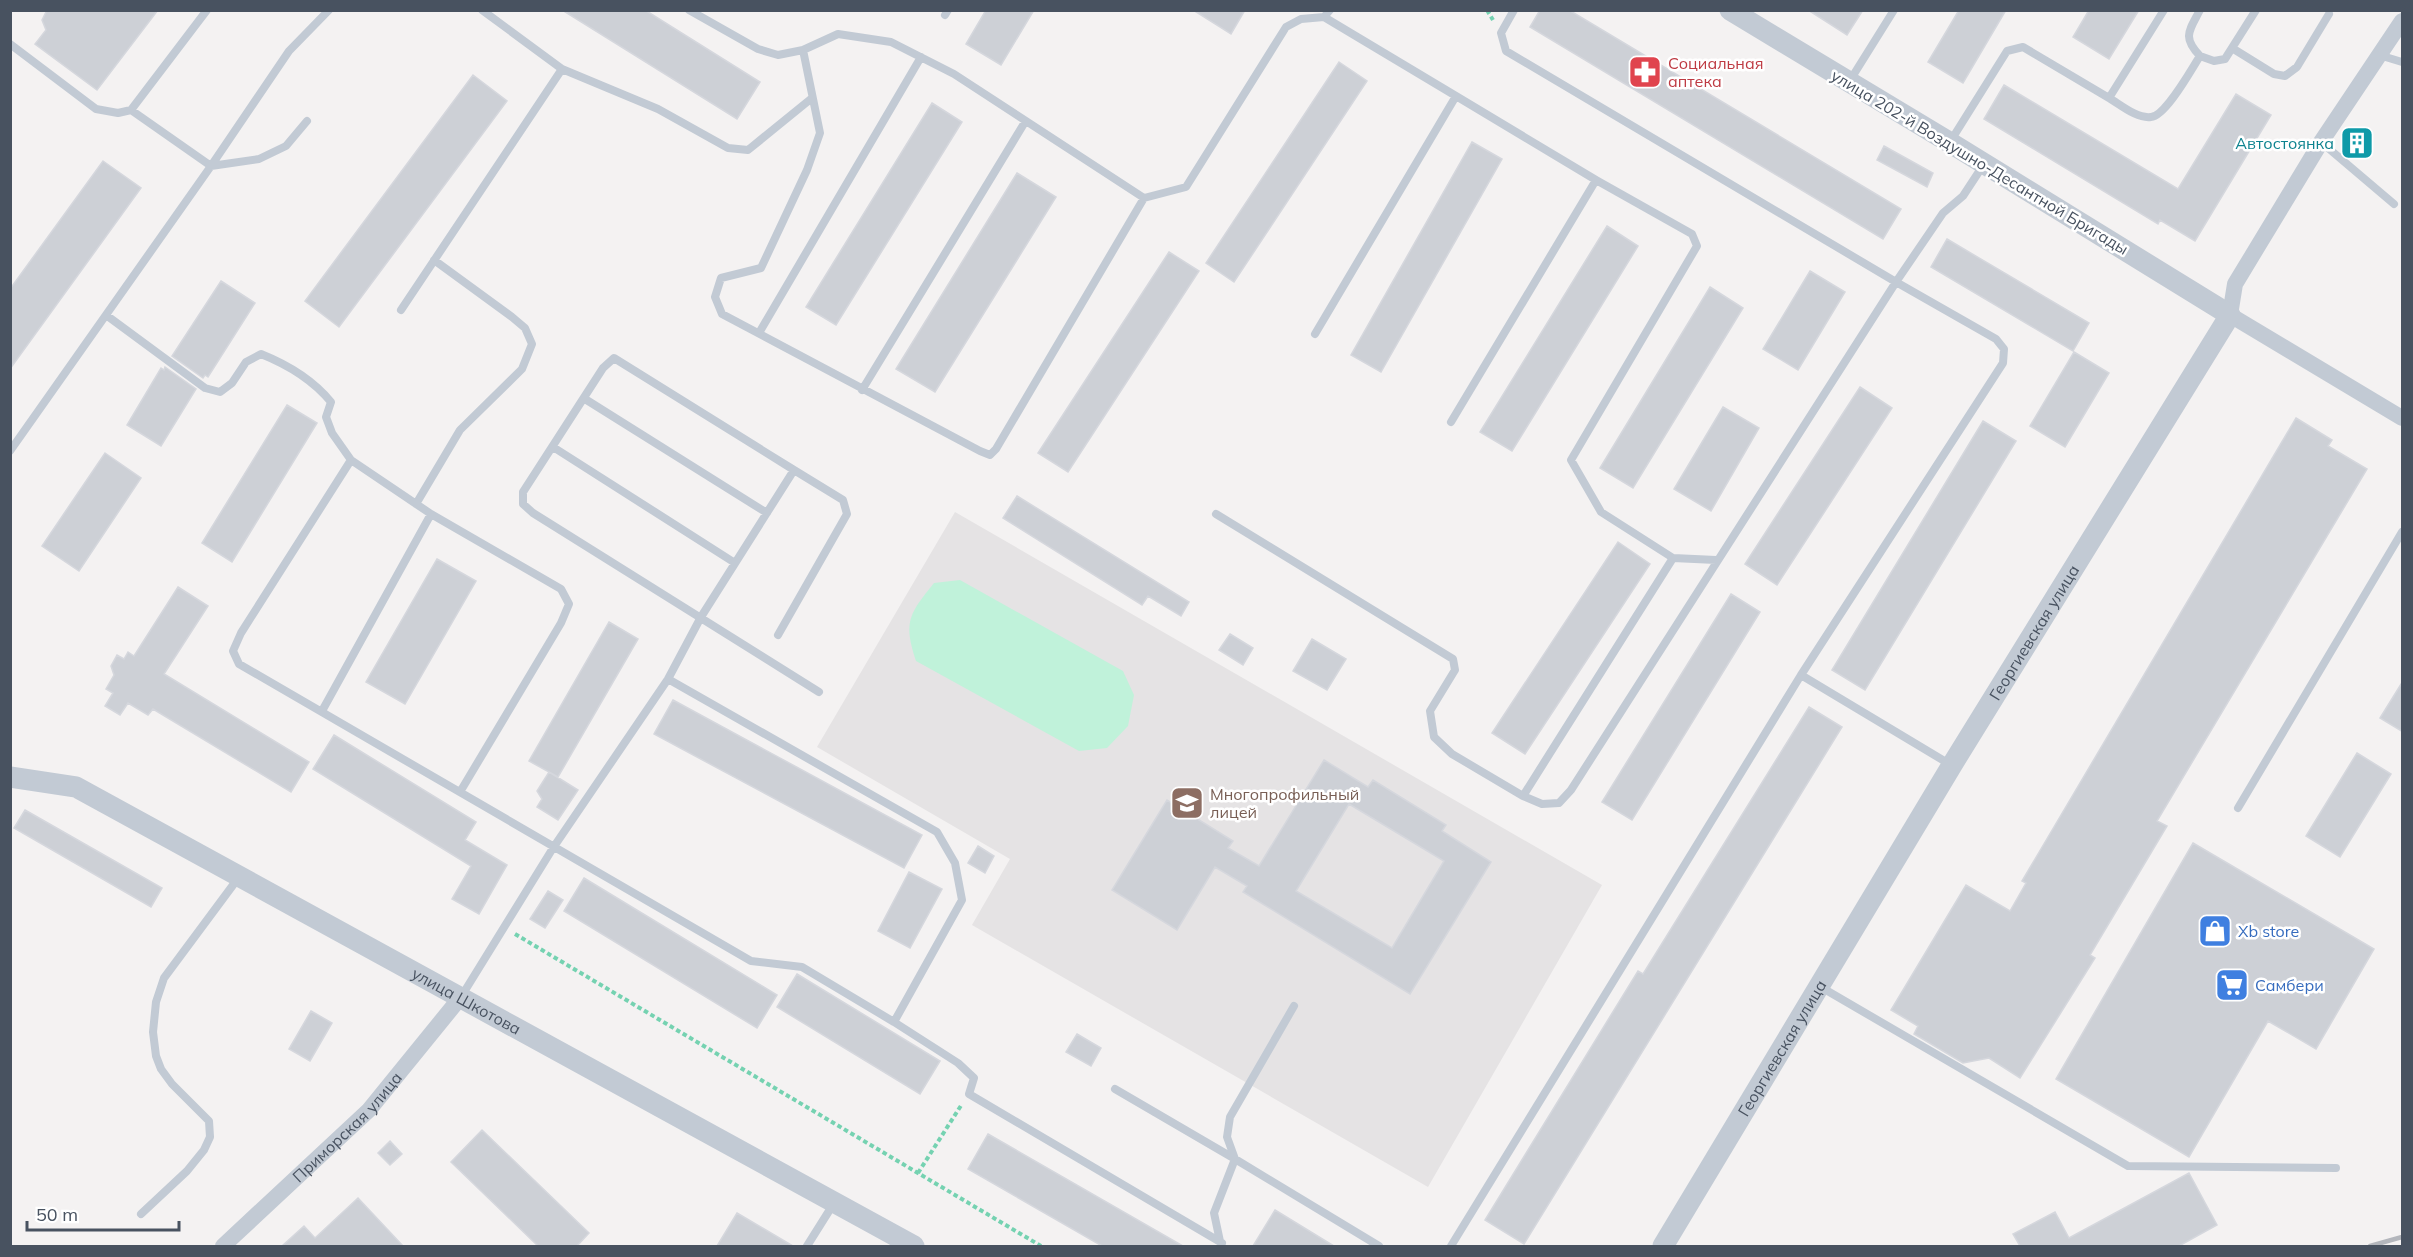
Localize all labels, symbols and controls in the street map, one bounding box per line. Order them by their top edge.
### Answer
place label: Социальная аптека [1668,53,1763,91]
pharmacy icon: Социальная аптека [1627,54,1663,90]
street label: улица 202-й Воздушно-Десантной Бригады [1828,65,2132,259]
building icon: Автостоянка [2339,125,2375,161]
place label: Автостоянка [2235,133,2334,153]
street label: Георгиевская улица [1985,561,2083,704]
place label: Многопрофильный лицей [1210,784,1359,822]
school or university icon: Многопрофильный лицей [1169,785,1205,821]
shop icon: Xb store [2197,913,2233,949]
place label: Xb store [2238,921,2299,941]
street label: улица Шкотова [408,963,525,1039]
supermarket icon: Самбери [2214,967,2250,1003]
place label: Самбери [2255,975,2324,995]
street label: Георгиевская улица [1733,976,1831,1120]
street label: Приморская улица [288,1068,406,1186]
scale bar [27,1194,178,1232]
text: 50 m [36,1203,78,1226]

